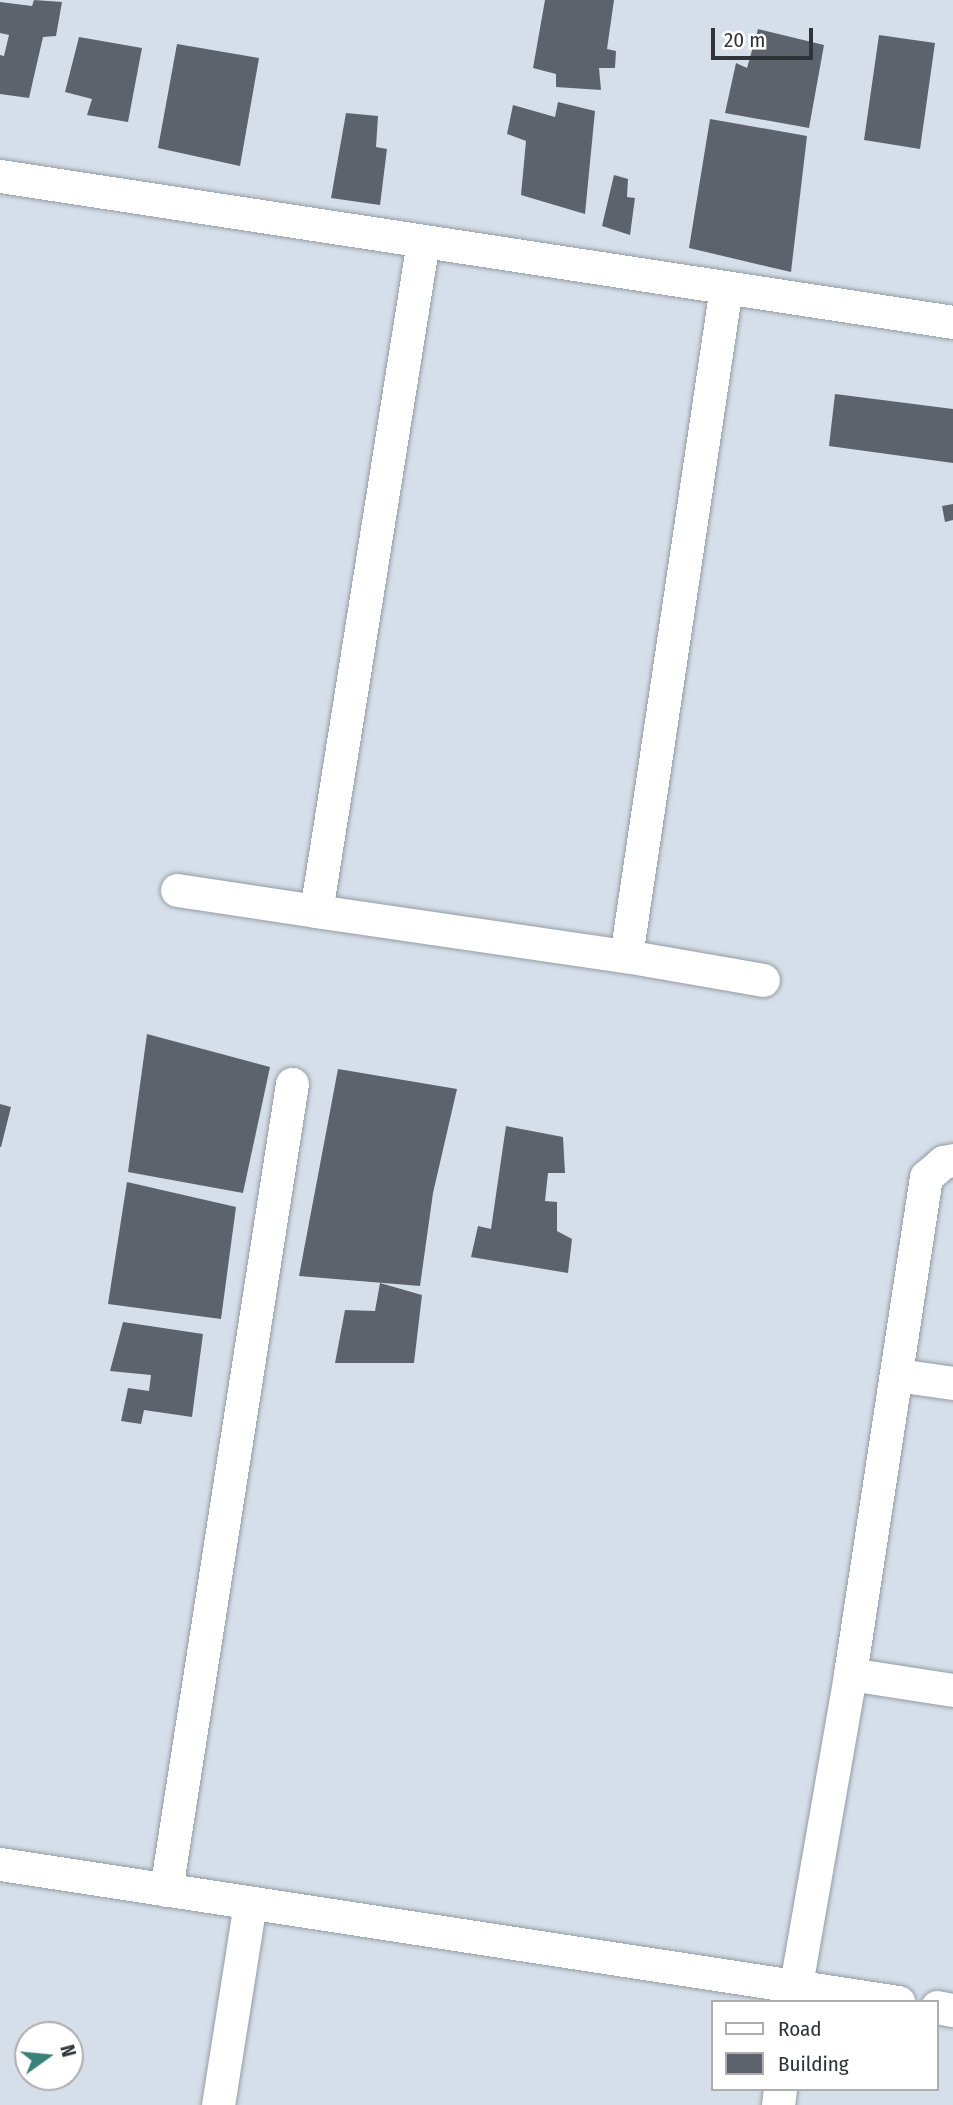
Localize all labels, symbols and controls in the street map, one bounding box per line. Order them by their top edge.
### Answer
scale bar [715,14,816,58]
text: 20 m [724,27,765,53]
legend [712,2000,939,2091]
text: Road [778,2016,822,2042]
north arrow [14,2021,84,2091]
text: N [55,2042,80,2059]
text: Building [778,2051,849,2077]

